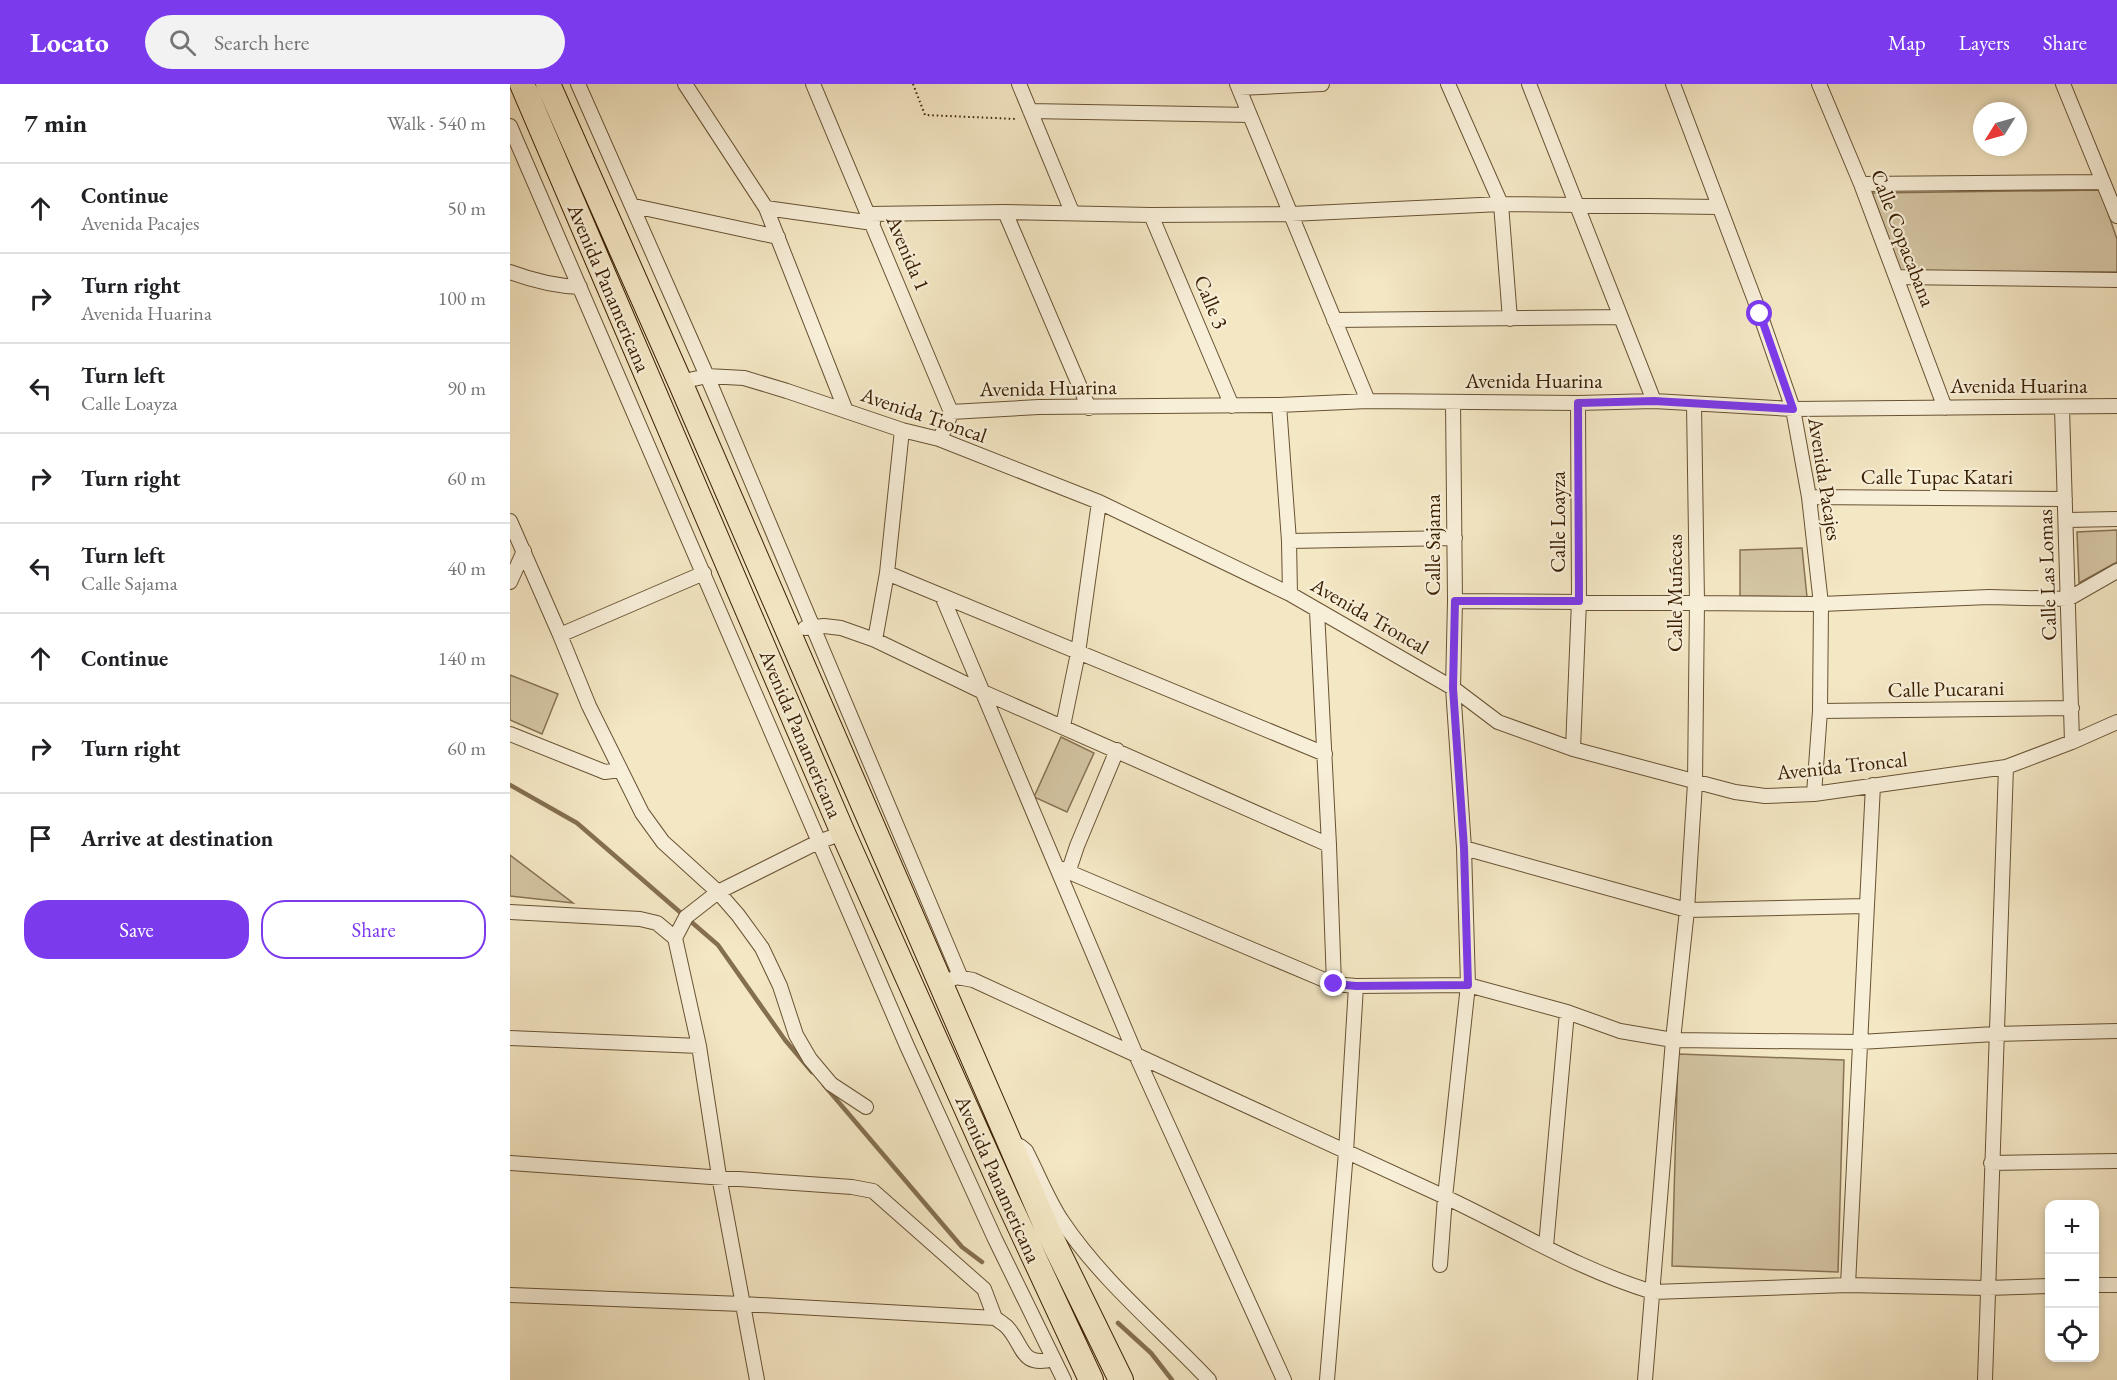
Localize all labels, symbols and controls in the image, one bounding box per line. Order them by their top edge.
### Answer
search box [145,15,565,69]
text: Locato [30,24,109,60]
icon: search [166,26,199,59]
text: Search here [214,28,309,57]
text: Map [1888,29,1926,56]
text: Layers [1959,29,2010,56]
text: Share [2043,29,2087,56]
north arrow [1973,102,2027,156]
text: 7 min [24,106,87,140]
text: Walk · 540 m [387,110,486,136]
street label: Calle Copacabana [1865,165,1942,311]
text: Continue [81,181,168,210]
icon: ahead [24,192,57,225]
text: 50 m [447,195,486,221]
street label: Avenida Panamericana [561,199,657,377]
text: Avenida Pacajes [81,210,199,236]
street label: Avenida 1 [880,210,936,295]
text: Turn right [81,271,180,300]
street label: Calle 3 [1188,271,1235,333]
icon: right [24,282,57,315]
text: 100 m [438,285,486,311]
text: Avenida Huarina [81,300,212,326]
route start [1746,300,1772,326]
text: Turn left [81,361,165,390]
street label: Avenida Huarina [1464,367,1603,394]
icon: left [24,372,57,405]
street label: Avenida Huarina [1949,372,2088,399]
street label: Avenida Huarina [978,373,1118,402]
text: 90 m [447,375,486,401]
street label: Avenida Troncal [857,380,991,449]
text: Calle Loayza [81,390,178,416]
street label: Avenida Pacajes [1802,414,1849,543]
icon: right [24,462,57,495]
street label: Calle Tupac Katari [1861,463,2013,490]
text: Turn right [81,464,180,493]
text: 60 m [447,465,486,491]
street label: Calle Loayza [1544,471,1571,573]
street label: Calle Sajama [1419,494,1446,596]
street label: Calle Las Lomas [2031,509,2062,641]
street label: Calle Muñecas [1661,534,1688,652]
text: Turn left [81,541,165,570]
icon: left [24,552,57,585]
text: 40 m [447,555,486,581]
text: Calle Sajama [81,570,178,596]
street label: Avenida Troncal [1306,571,1434,660]
icon: ahead [24,642,57,675]
text: Continue [81,644,168,673]
text: 140 m [438,645,486,671]
street label: Avenida Panamericana [753,645,849,823]
street label: Calle Pucarani [1887,674,2005,703]
icon: right [24,732,57,765]
text: Turn right [81,734,180,763]
text: 60 m [447,735,486,761]
street label: Avenida Troncal [1774,745,1909,786]
icon: arrive [24,822,57,855]
text: Arrive at destination [81,824,273,853]
button: Save [24,900,249,959]
button: Share [261,900,486,959]
route end [1320,970,1346,996]
street label: Avenida Panamericana [949,1090,1048,1267]
map controls [2045,1200,2099,1362]
button: + [2045,1200,2099,1254]
button: − [2045,1254,2099,1308]
button: locate [2045,1308,2099,1362]

